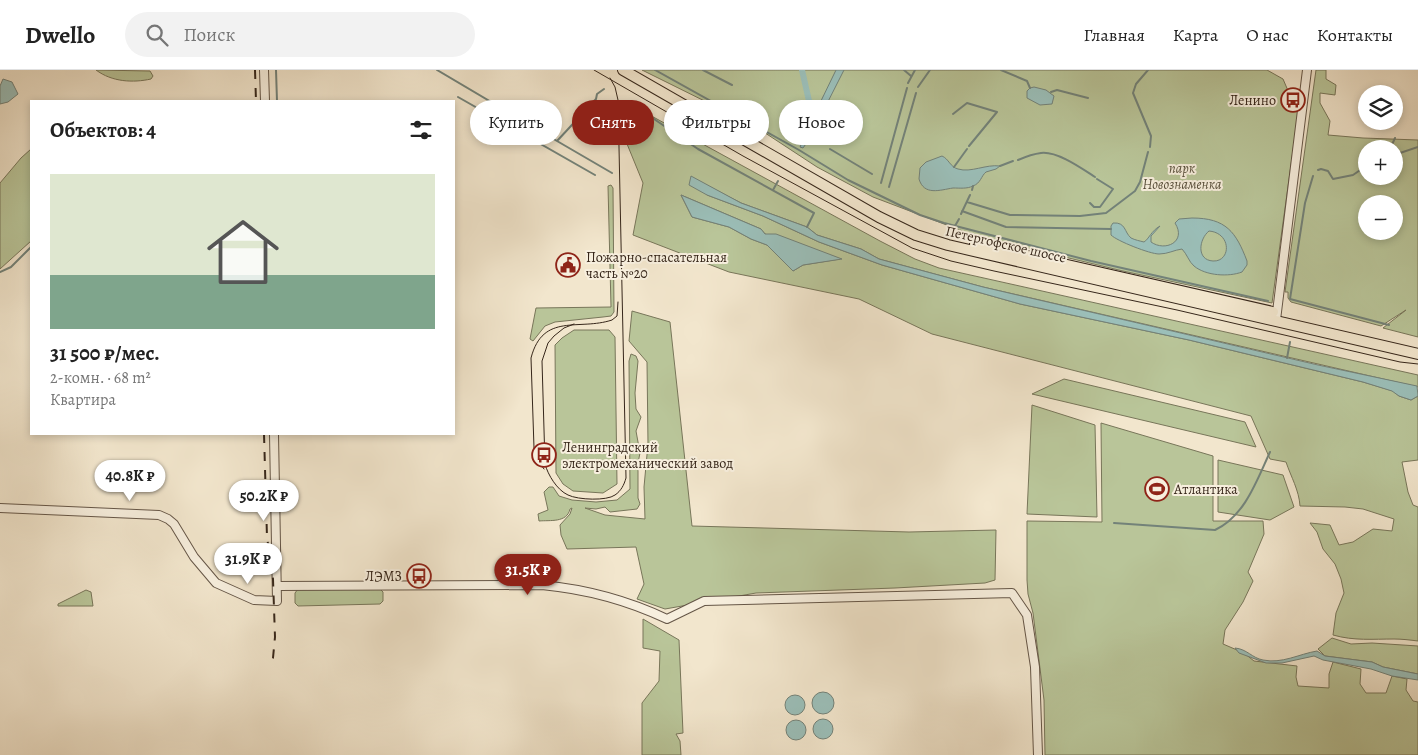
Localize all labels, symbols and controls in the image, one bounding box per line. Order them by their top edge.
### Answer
search box [125,12,475,57]
text: Dwello [25,19,95,51]
icon: search [143,21,171,49]
text: Поиск [183,22,235,48]
text: Главная [1084,23,1145,47]
text: Карта [1173,23,1218,47]
text: О нас [1246,23,1289,47]
text: Контакты [1317,23,1393,47]
map controls [1358,85,1403,240]
button: layers [1358,85,1403,130]
bus stop icon: Ленино [1280,87,1306,113]
place label: Ленино [1229,91,1276,110]
chip: Купить [470,100,562,145]
chip: Снять [572,100,654,145]
chip: Фильтры [664,100,769,145]
chip: Новое [779,100,863,145]
text: Объектов: 4 [50,116,156,144]
icon: filters [407,116,435,144]
button: + [1358,140,1403,185]
park label: парк Новознаменка [1142,159,1222,194]
button: − [1358,195,1403,240]
icon: home [198,207,288,297]
street label: Петергофское шоссе [944,221,1068,268]
place label: Пожарно-спасательная часть №20 [586,248,727,283]
public building icon: Пожарно-спасательная часть №20 [555,252,581,278]
text: 31 500 ₽/мес. [50,339,160,367]
text: 2-комн. · 68 m² [50,367,151,389]
text: Квартира [50,389,116,411]
place label: Ленинградский электромеханический завод [562,438,733,473]
bus stop icon: Ленинградский электромеханический завод [531,442,557,468]
pin: 40.8K ₽ [84,460,176,502]
text: 40.8K ₽ [105,465,155,487]
sports icon: Атлантика [1144,476,1170,502]
pin: 50.2K ₽ [218,480,310,522]
place label: Атлантика [1173,480,1238,499]
text: 50.2K ₽ [240,485,288,507]
pin: 31.9K ₽ [202,542,294,585]
text: 31.9K ₽ [225,548,271,570]
pin: 31.5K ₽ [482,554,574,596]
text: 31.5K ₽ [505,559,551,581]
bus stop icon: ЛЭМЗ [406,563,432,589]
place label: ЛЭМЗ [365,567,402,586]

